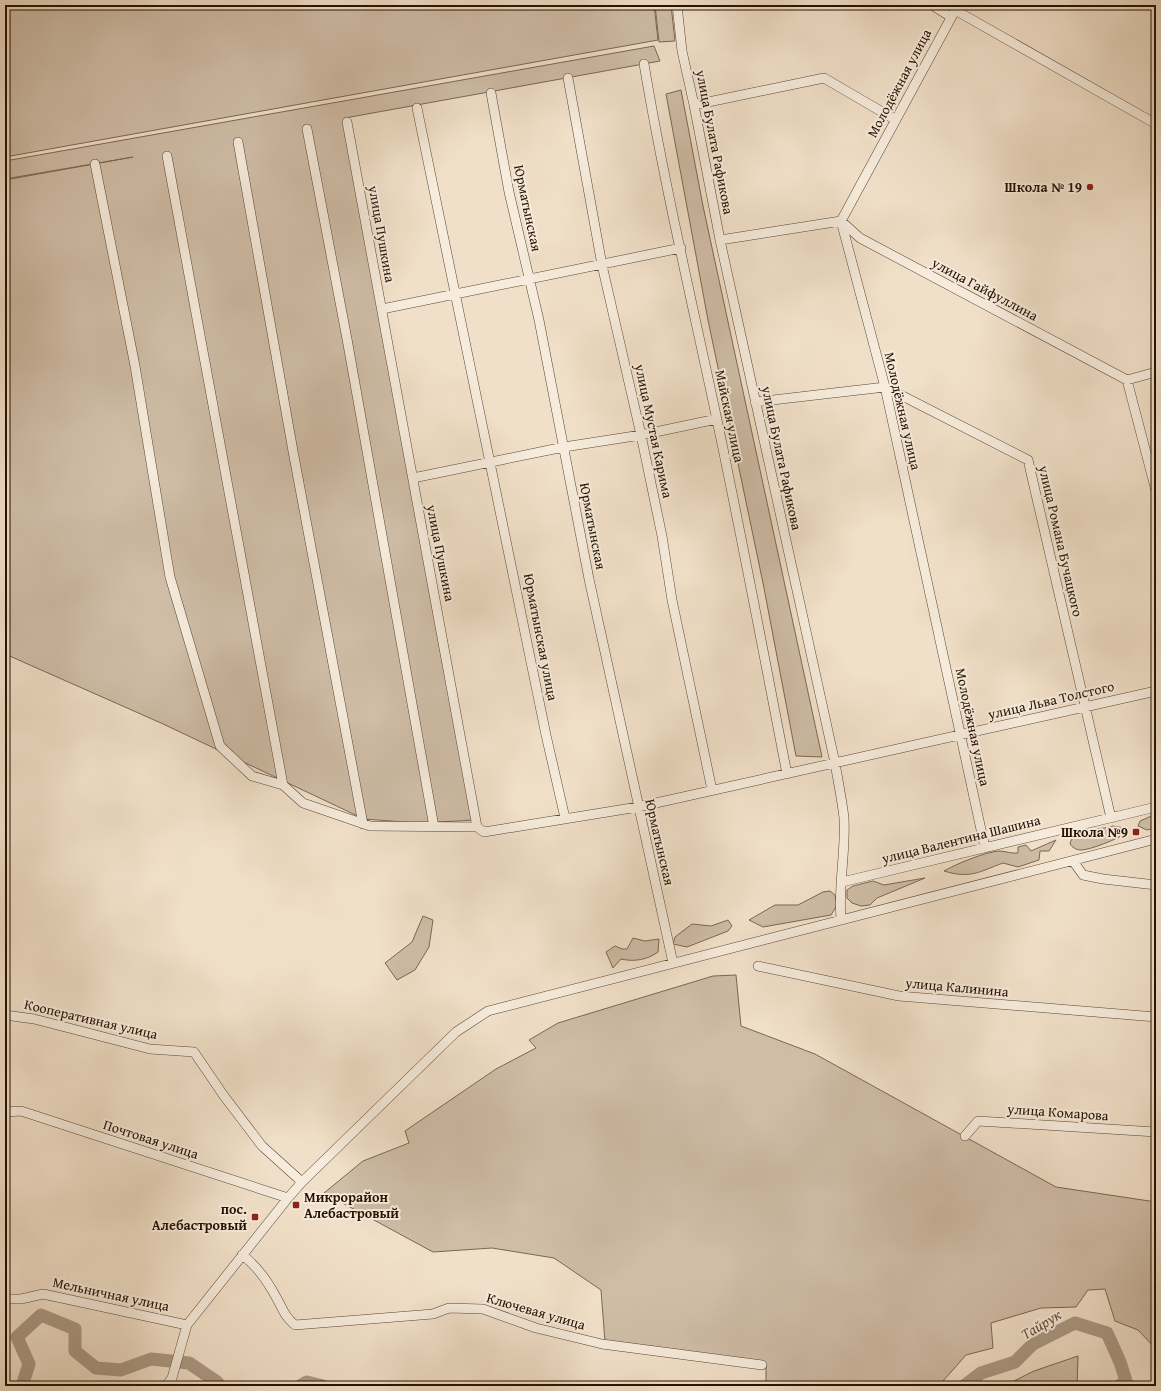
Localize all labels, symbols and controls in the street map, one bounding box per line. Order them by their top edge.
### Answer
street label: Молодёжная улица [862,25,936,141]
street label: улица Булата Рафикова [691,67,739,216]
street label: Юрматынская [509,163,547,253]
place label: Школа № 19 [1005,177,1082,197]
marker: Школа № 19 [1085,182,1095,192]
street label: улица Пушкина [363,183,400,284]
street label: улица Гайфуллина [927,252,1042,326]
street label: Молодёжная улица [880,350,926,472]
street label: улица Мустая Карима [630,361,678,500]
street label: Майская улица [710,368,750,464]
street label: улица Булата Рафикова [757,383,807,532]
street label: улица Романа Бучацкого [1034,462,1088,619]
street label: Юрматынская [575,481,611,571]
street label: улица Пушкина [422,502,460,603]
street label: Юрматынская улица [519,572,563,703]
street label: Молодёжная улица [951,666,995,788]
street label: улица Льва Толстого [985,676,1116,724]
street label: Юрматынская [640,797,680,887]
street label: улица Валентина Шашина [879,810,1043,869]
place label: Школа №9 [1061,822,1128,842]
marker: Школа №9 [1131,827,1141,837]
street label: улица Калинина [904,972,1010,1001]
street label: Кооперативная улица [22,994,160,1044]
street label: улица Комарова [1006,1098,1110,1126]
street label: Почтовая улица [101,1114,201,1164]
place label: Микрорайон Алебастровый [304,1187,399,1223]
place label: пос. Алебастровый [152,1199,247,1235]
marker: Микрорайон Алебастровый [291,1200,301,1210]
marker: пос. Алебастровый [250,1212,260,1222]
street label: Мельничная улица [51,1272,171,1316]
street label: Ключевая улица [484,1287,588,1335]
water label: Тайрук [1017,1303,1066,1344]

